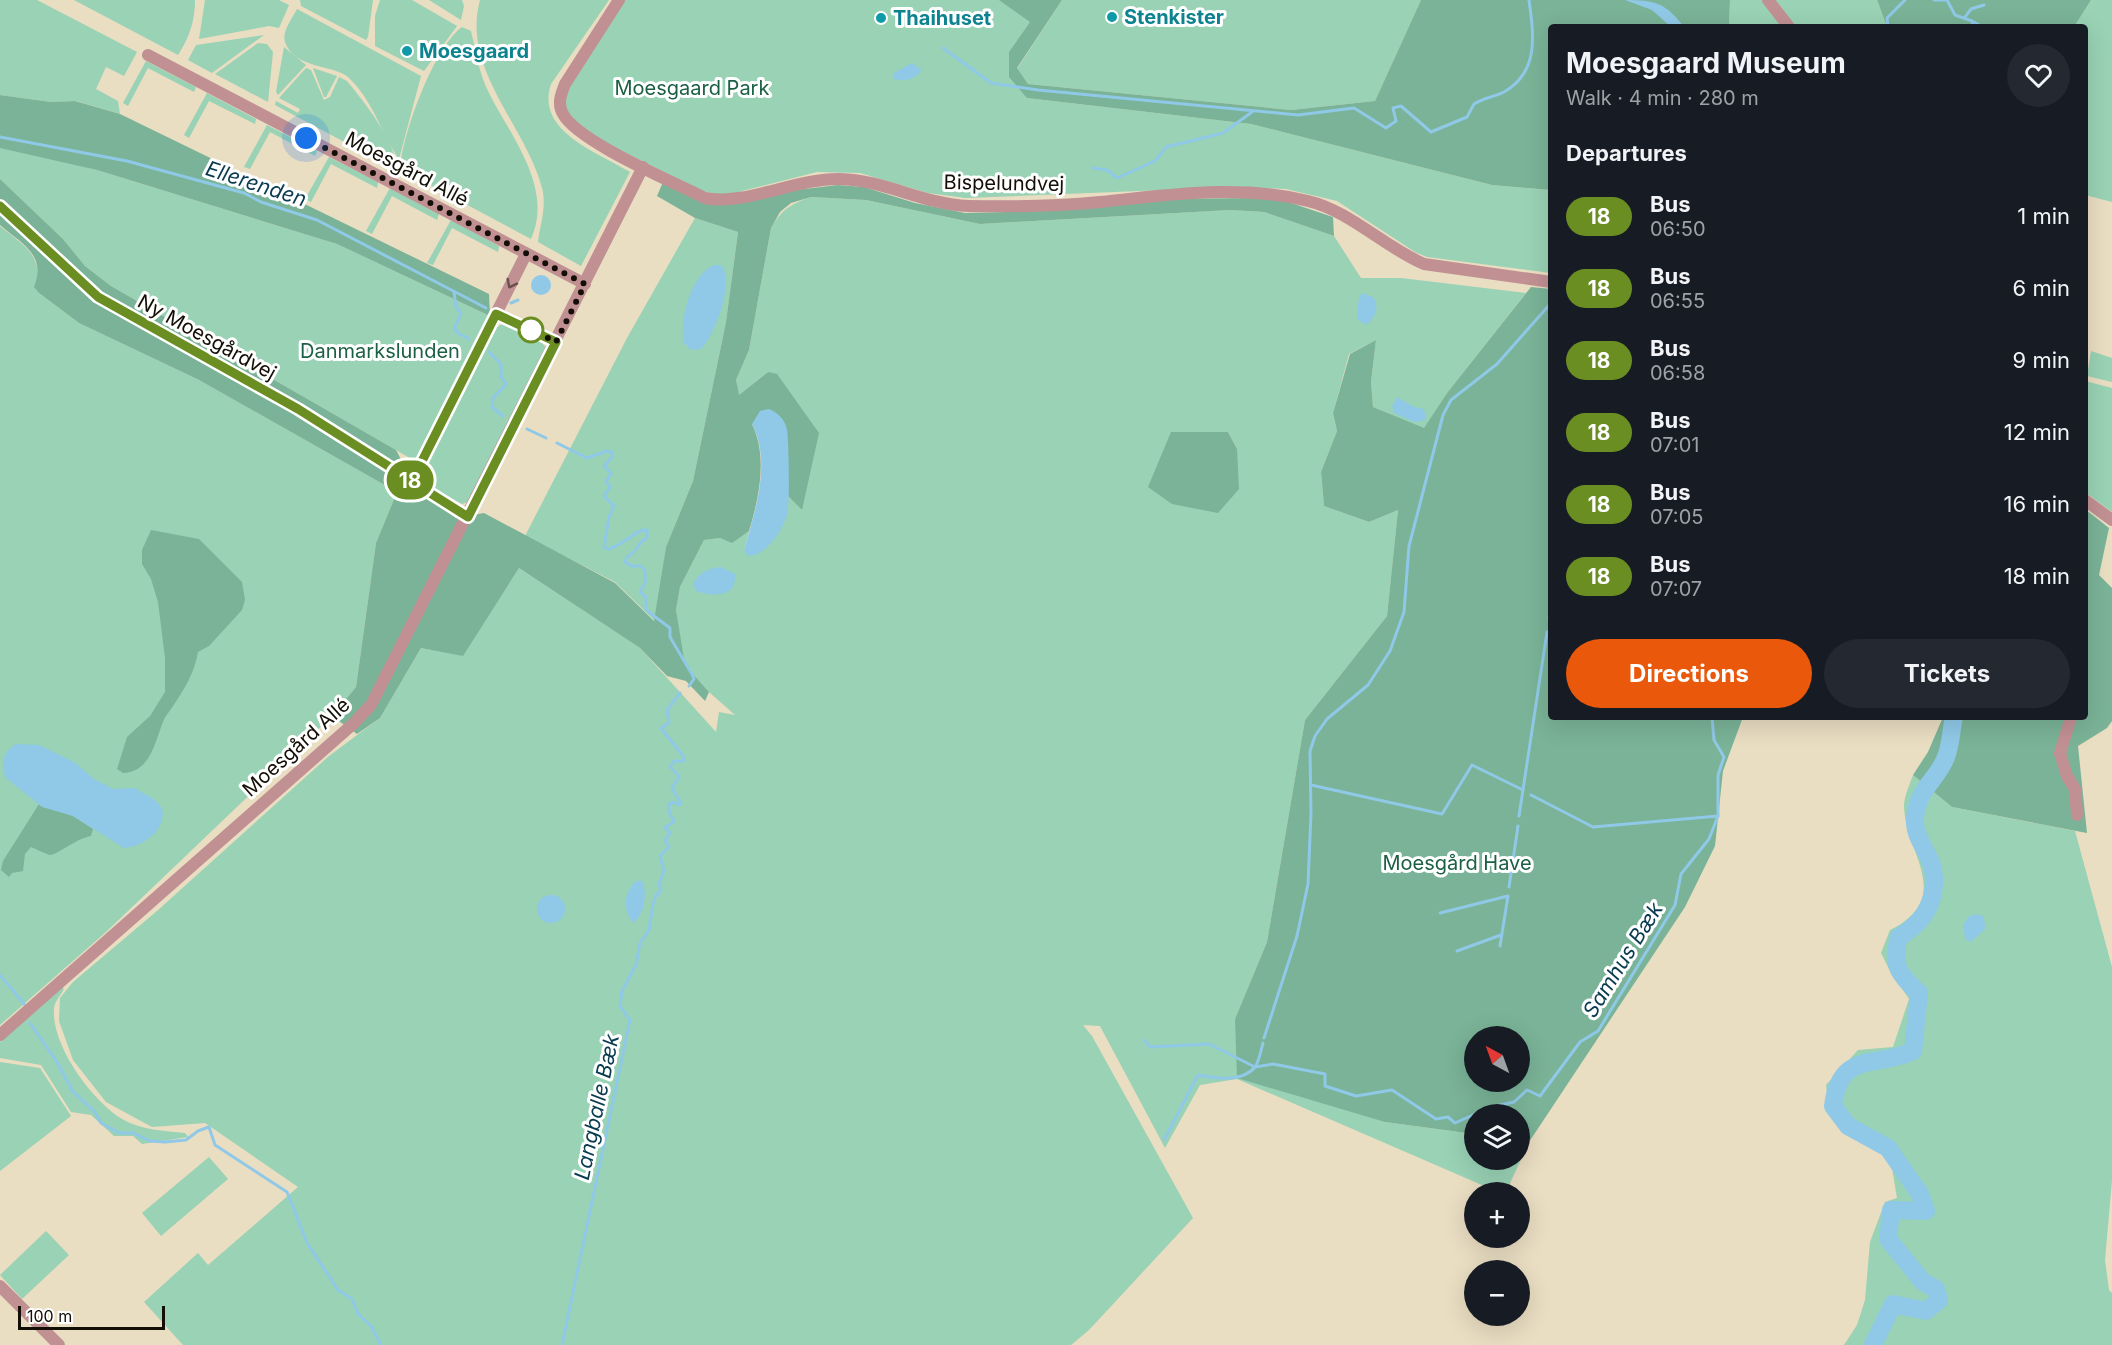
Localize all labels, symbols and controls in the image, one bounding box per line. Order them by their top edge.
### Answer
place label: Stenkister [1124,5,1224,29]
place label: Thaihuset [893,6,991,30]
marker: Stenkister [1105,10,1119,24]
marker: Thaihuset [874,11,888,25]
place label: Moesgaard [419,39,529,63]
marker: Moesgaard [400,44,414,58]
button: heart [2007,44,2070,107]
text: Moesgaard Museum [1566,46,1846,80]
park label: Moesgaard Park [615,76,769,100]
text: Walk · 4 min · 280 m [1566,86,1759,110]
your location [291,123,321,153]
street label: Moesgård Allé [341,126,473,212]
text: Departures [1566,140,1687,166]
water label: Ellerenden [203,156,310,212]
street label: Bispelundvej [944,170,1064,196]
text: Bus [1650,191,1691,217]
text: 1 min [2017,203,2070,229]
text: 18 [1588,204,1610,229]
text: 06:50 [1650,217,1706,241]
text: Bus [1650,263,1691,289]
text: 6 min [2013,275,2070,301]
text: 18 [1588,276,1610,301]
one-way arrow [507,277,518,288]
street label: Ny Moesgårdvej [134,289,280,385]
text: 06:55 [1650,289,1705,313]
unlabelled marker [518,317,544,343]
text: Bus [1650,335,1691,361]
park label: Danmarkslunden [300,339,460,363]
text: 9 min [2013,347,2070,373]
text: 18 [1588,348,1610,373]
text: 06:58 [1650,361,1705,385]
text: Bus [1650,407,1691,433]
text: 12 min [2004,419,2070,445]
text: 18 [1588,420,1610,445]
text: 07:01 [1650,433,1699,457]
line badge: 18 [383,460,437,500]
text: 18 [399,468,421,493]
text: Bus [1650,479,1691,505]
text: 16 min [2004,491,2070,517]
text: 18 [1588,492,1610,517]
text: 07:05 [1650,505,1703,529]
text: Bus [1650,551,1691,577]
text: 18 min [2004,563,2070,589]
text: 18 [1588,564,1610,589]
text: 07:07 [1650,577,1702,601]
button: Directions [1566,639,1812,708]
button: Tickets [1824,639,2070,708]
street label: Moesgård Allé [237,693,355,801]
park label: Moesgård Have [1382,851,1532,875]
water label: Samhus Bæk [1577,897,1668,1022]
north arrow [1464,1026,1530,1092]
map controls [1464,1026,1530,1326]
water label: Langballe Bæk [569,1031,624,1182]
button: layers [1464,1104,1530,1170]
button: + [1464,1182,1530,1248]
button: − [1464,1260,1530,1326]
scale bar [18,1303,165,1330]
text: 100 m [27,1306,72,1326]

